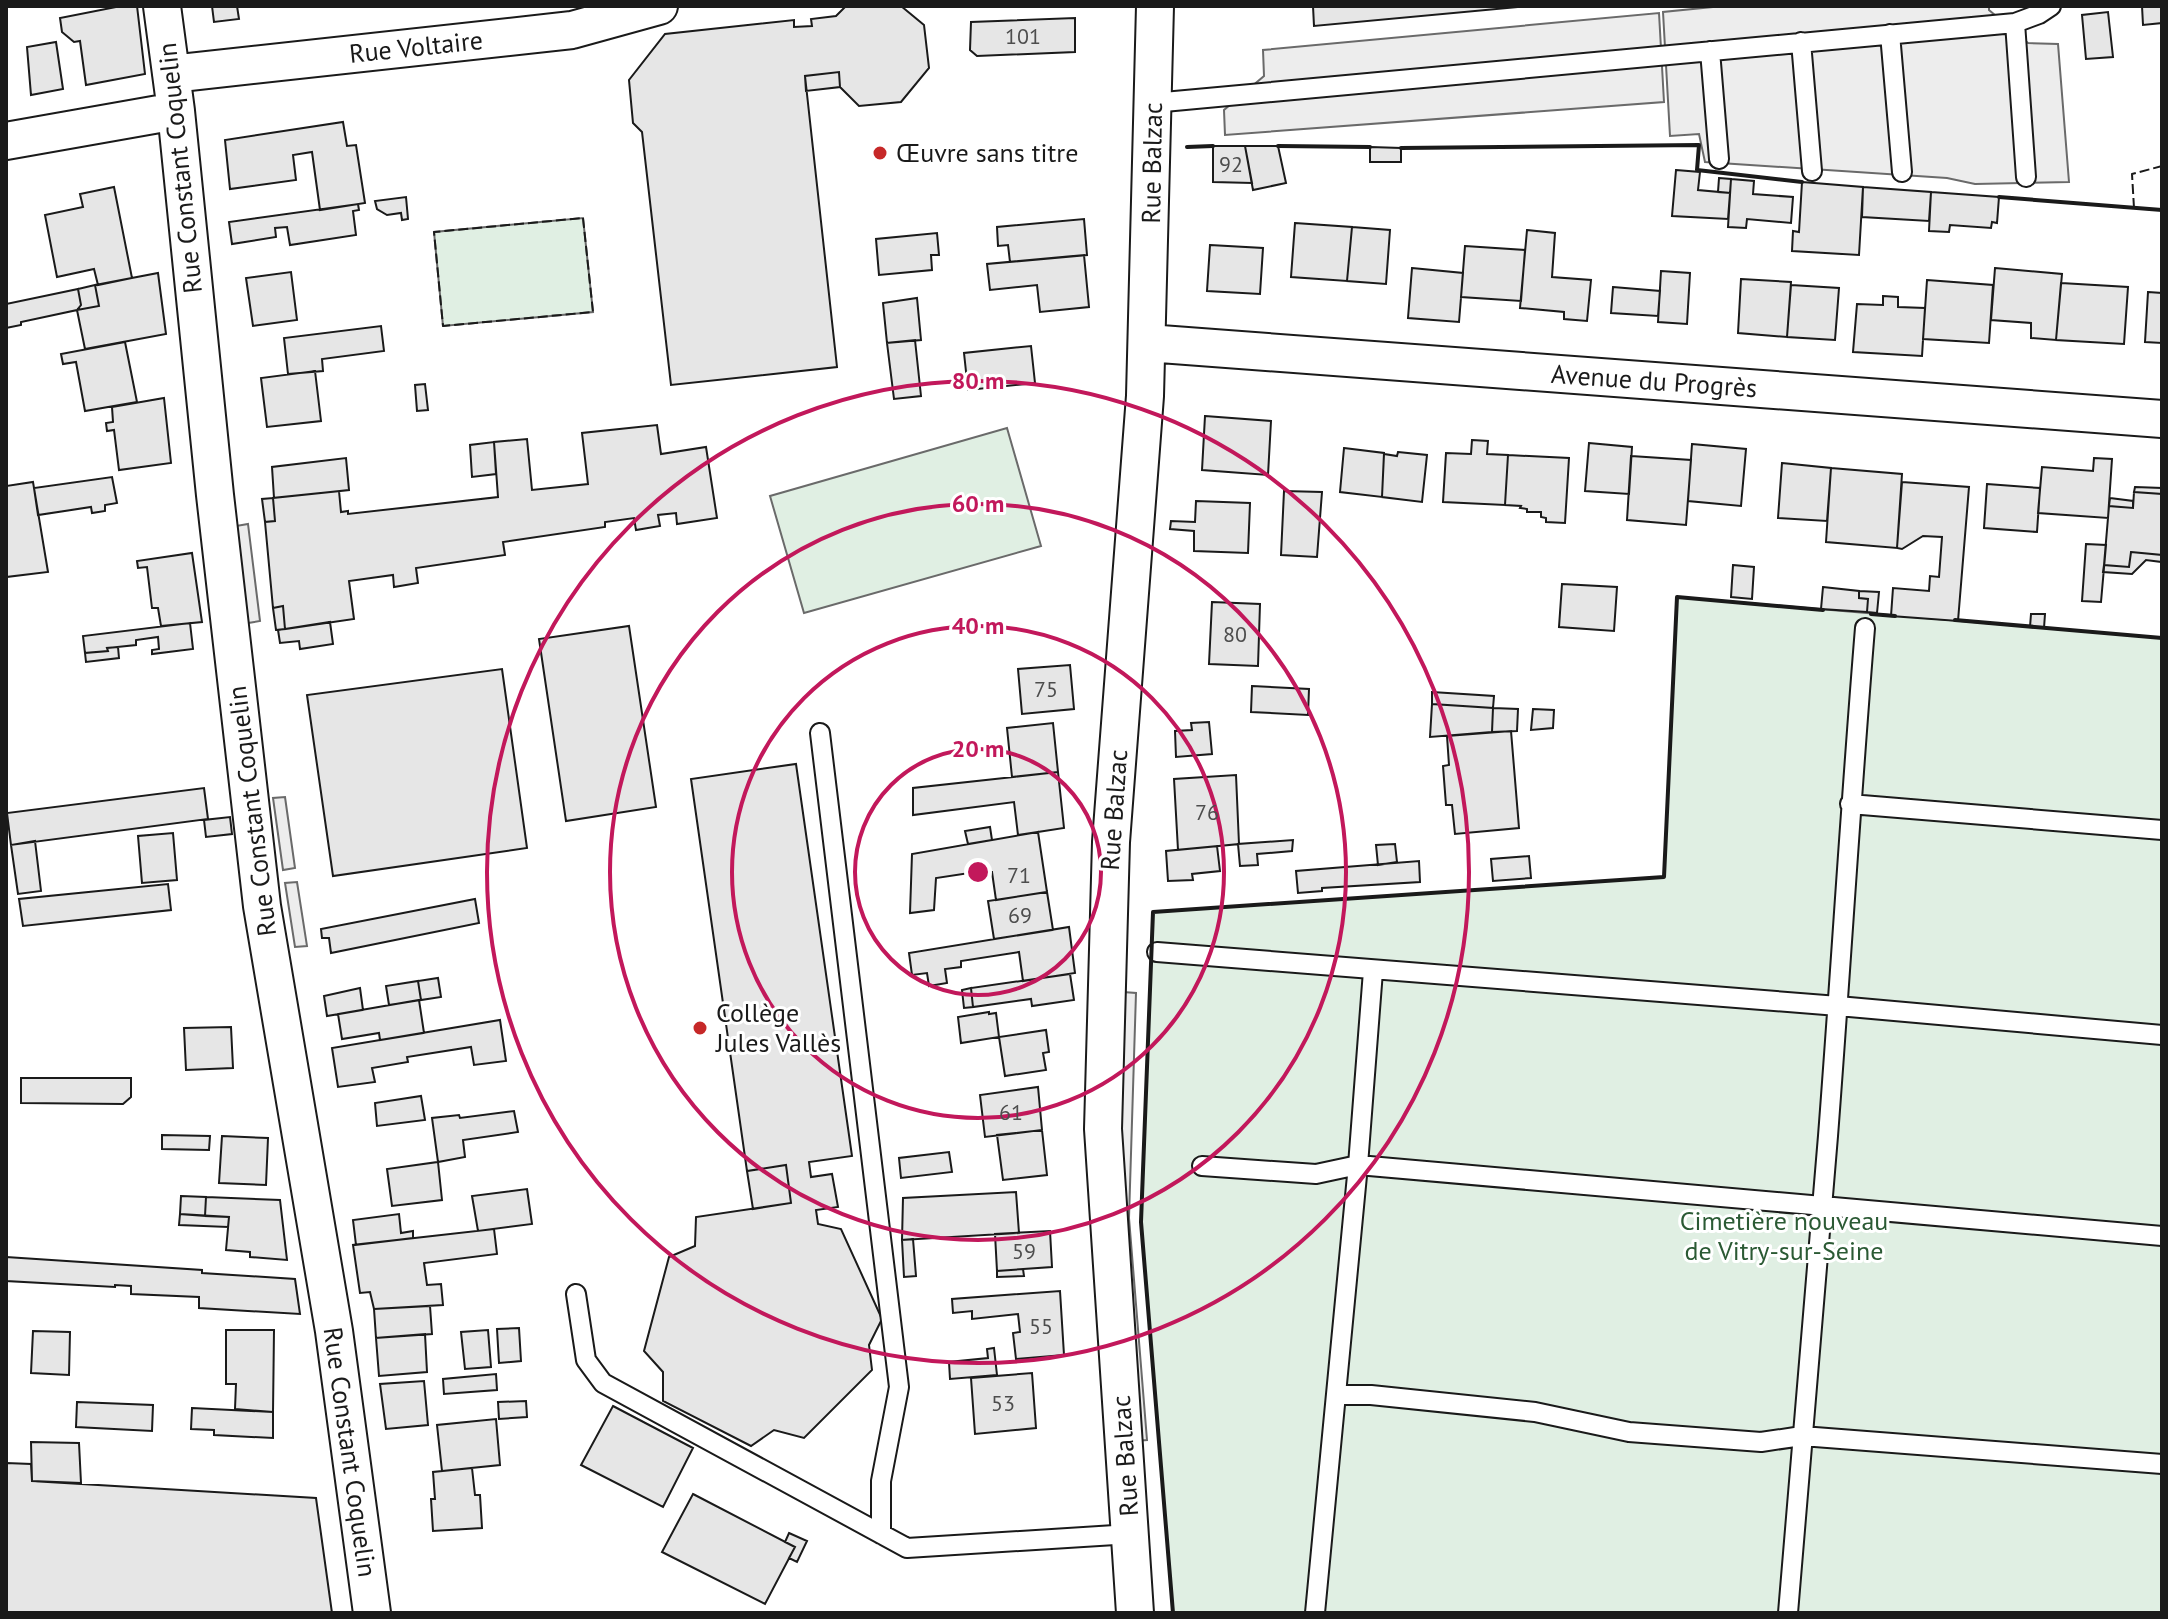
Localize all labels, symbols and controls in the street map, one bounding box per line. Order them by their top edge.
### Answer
house number: 101 [1005,22,1041,50]
street label: Rue Voltaire [348,23,484,70]
street label: Rue Constant Coquelin [150,41,209,295]
street label: Rue Balzac [1134,102,1169,224]
place label: Œuvre sans titre [896,136,1078,169]
marker: Œuvre sans titre [871,144,889,162]
house number: 92 [1219,150,1243,178]
street label: Avenue du Progrès [1550,357,1758,404]
text: 80 m [952,365,1004,396]
text: 60 m [952,488,1004,519]
text: 40 m [952,610,1004,641]
house number: 80 [1223,620,1247,648]
house number: 75 [1034,675,1058,703]
street label: Rue Constant Coquelin [220,684,283,938]
text: 20 m [952,733,1004,764]
street label: Rue Balzac [1093,748,1134,872]
house number: 76 [1195,798,1219,826]
centre of rings [964,858,992,886]
house number: 71 [1007,861,1031,889]
house number: 69 [1008,901,1032,929]
place label: Collège Jules Vallès [715,996,841,1059]
marker: Collège Jules Vallès [691,1019,709,1037]
house number: 61 [999,1098,1023,1126]
park label: Cimetière nouveau de Vitry-sur-Seine [1680,1204,1888,1267]
house number: 59 [1012,1237,1036,1265]
house number: 55 [1029,1312,1053,1340]
street label: Rue Constant Coquelin [317,1325,384,1579]
house number: 53 [991,1389,1015,1417]
street label: Rue Balzac [1104,1394,1145,1518]

